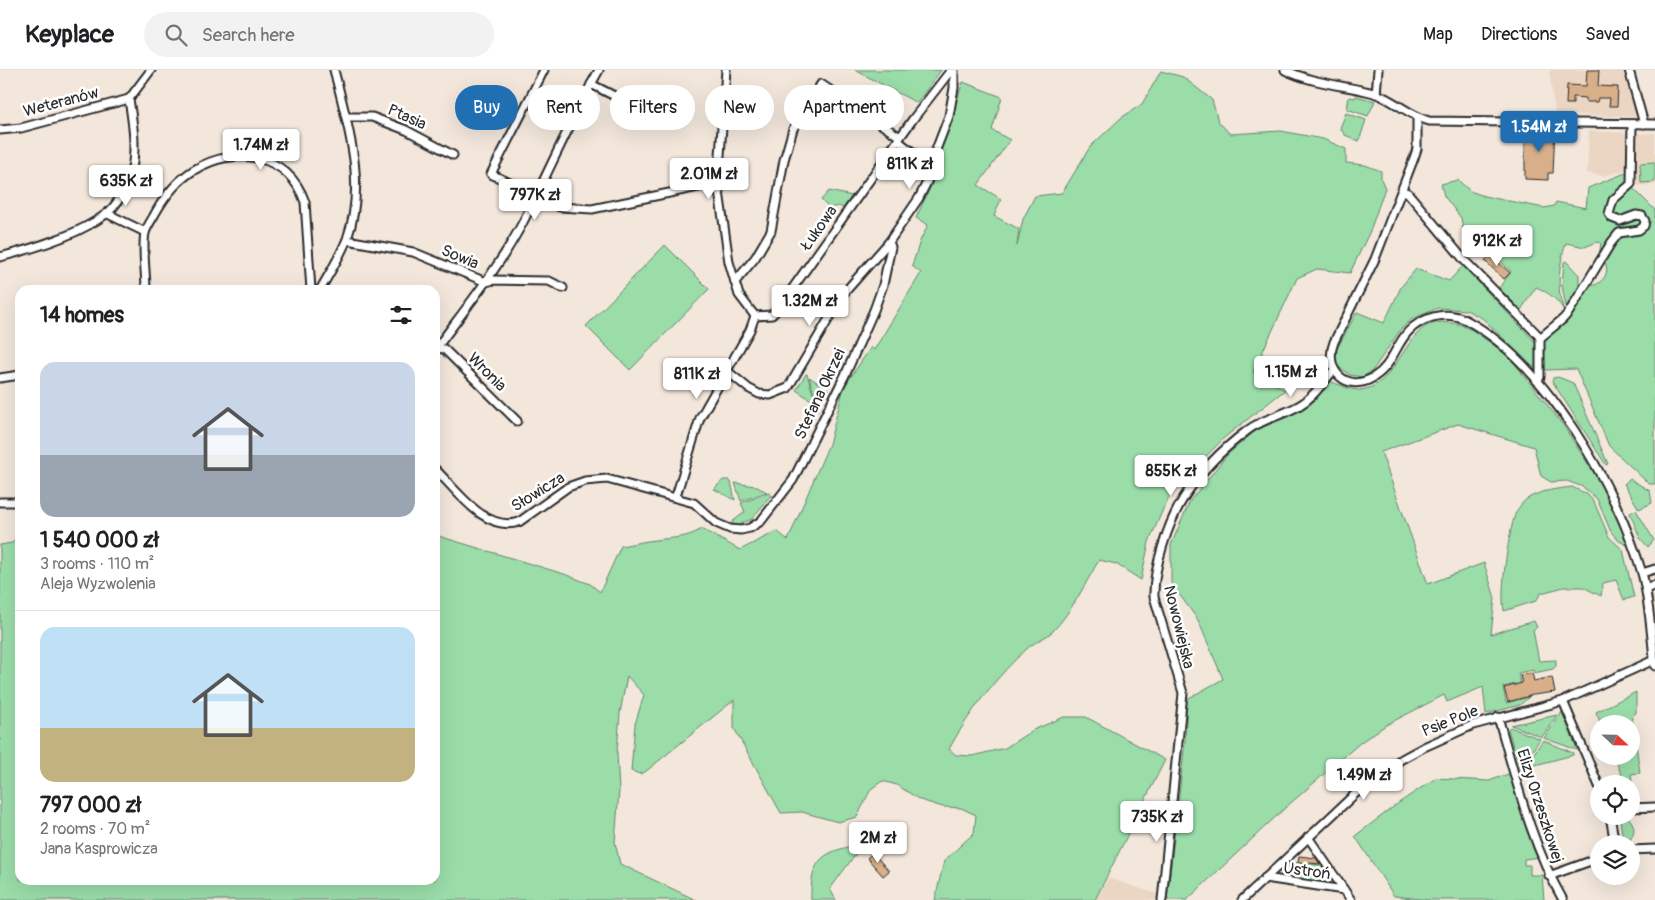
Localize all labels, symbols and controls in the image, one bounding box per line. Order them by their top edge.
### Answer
search box [144,12,494,57]
text: Keyplace [25,20,114,49]
icon: search [162,21,190,49]
text: Search here [202,23,295,47]
text: Map [1423,23,1453,46]
text: Directions [1481,23,1557,46]
text: Saved [1585,23,1630,46]
street label: Weteranów [21,82,101,122]
chip: Buy [455,85,518,130]
chip: Rent [528,85,600,130]
chip: Filters [610,85,695,130]
chip: New [705,85,774,130]
chip: Apartment [784,85,904,130]
street label: Ptasia [385,100,429,134]
pin: 1.54M zł [1487,111,1591,153]
text: 1.54M zł [1512,117,1567,137]
pin: 1.74M zł [209,128,313,171]
text: 1.74M zł [234,135,288,155]
pin: 811K zł [864,148,956,190]
text: 811K zł [887,154,933,174]
pin: 2.01M zł [657,158,761,200]
pin: 635K zł [80,164,172,207]
text: 2.01M zł [681,164,737,184]
text: 635K zł [100,171,152,191]
pin: 797K zł [489,178,581,221]
text: 797K zł [510,185,560,205]
street label: Łukowa [796,202,842,255]
pin: 912K zł [1451,224,1543,267]
text: 912K zł [1473,231,1521,251]
street label: Sowia [438,240,482,274]
pin: 1.32M zł [758,284,862,327]
text: 1.32M zł [783,291,837,311]
icon: filters [387,301,415,329]
text: 14 homes [40,302,124,329]
street label: Stefana Okrzei [790,345,850,443]
street label: Wronia [463,348,511,396]
pin: 1.15M zł [1239,356,1343,398]
pin: 811K zł [651,358,743,400]
text: 1.15M zł [1265,362,1317,382]
text: 811K zł [674,364,720,384]
icon: home [183,394,273,484]
pin: 855K zł [1125,454,1217,497]
text: 855K zł [1146,461,1196,481]
street label: Słowicza [508,468,568,516]
text: 1 540 000 zł [40,527,159,554]
text: 3 rooms · 110 m² [40,554,154,574]
text: Aleja Wyzwolenia [40,574,156,594]
street label: Nowowiejska [1159,583,1199,671]
icon: home [183,660,273,750]
street label: Psie Pole [1419,701,1481,741]
north arrow [1590,715,1640,765]
map controls [1590,715,1640,885]
street label: Elizy Orzeszkowej [1512,746,1568,866]
pin: 1.49M zł [1312,758,1416,801]
text: 1.49M zł [1337,765,1391,785]
button: locate [1590,775,1640,825]
text: 797 000 zł [40,792,141,819]
pin: 735K zł [1111,800,1203,843]
text: 735K zł [1131,807,1183,827]
text: 2 rooms · 70 m² [40,819,150,839]
pin: 2M zł [843,822,913,864]
text: 2M zł [860,828,896,848]
button: layers [1590,835,1640,885]
text: Jana Kasprowicza [40,839,158,859]
street label: Ustroń [1282,858,1332,884]

